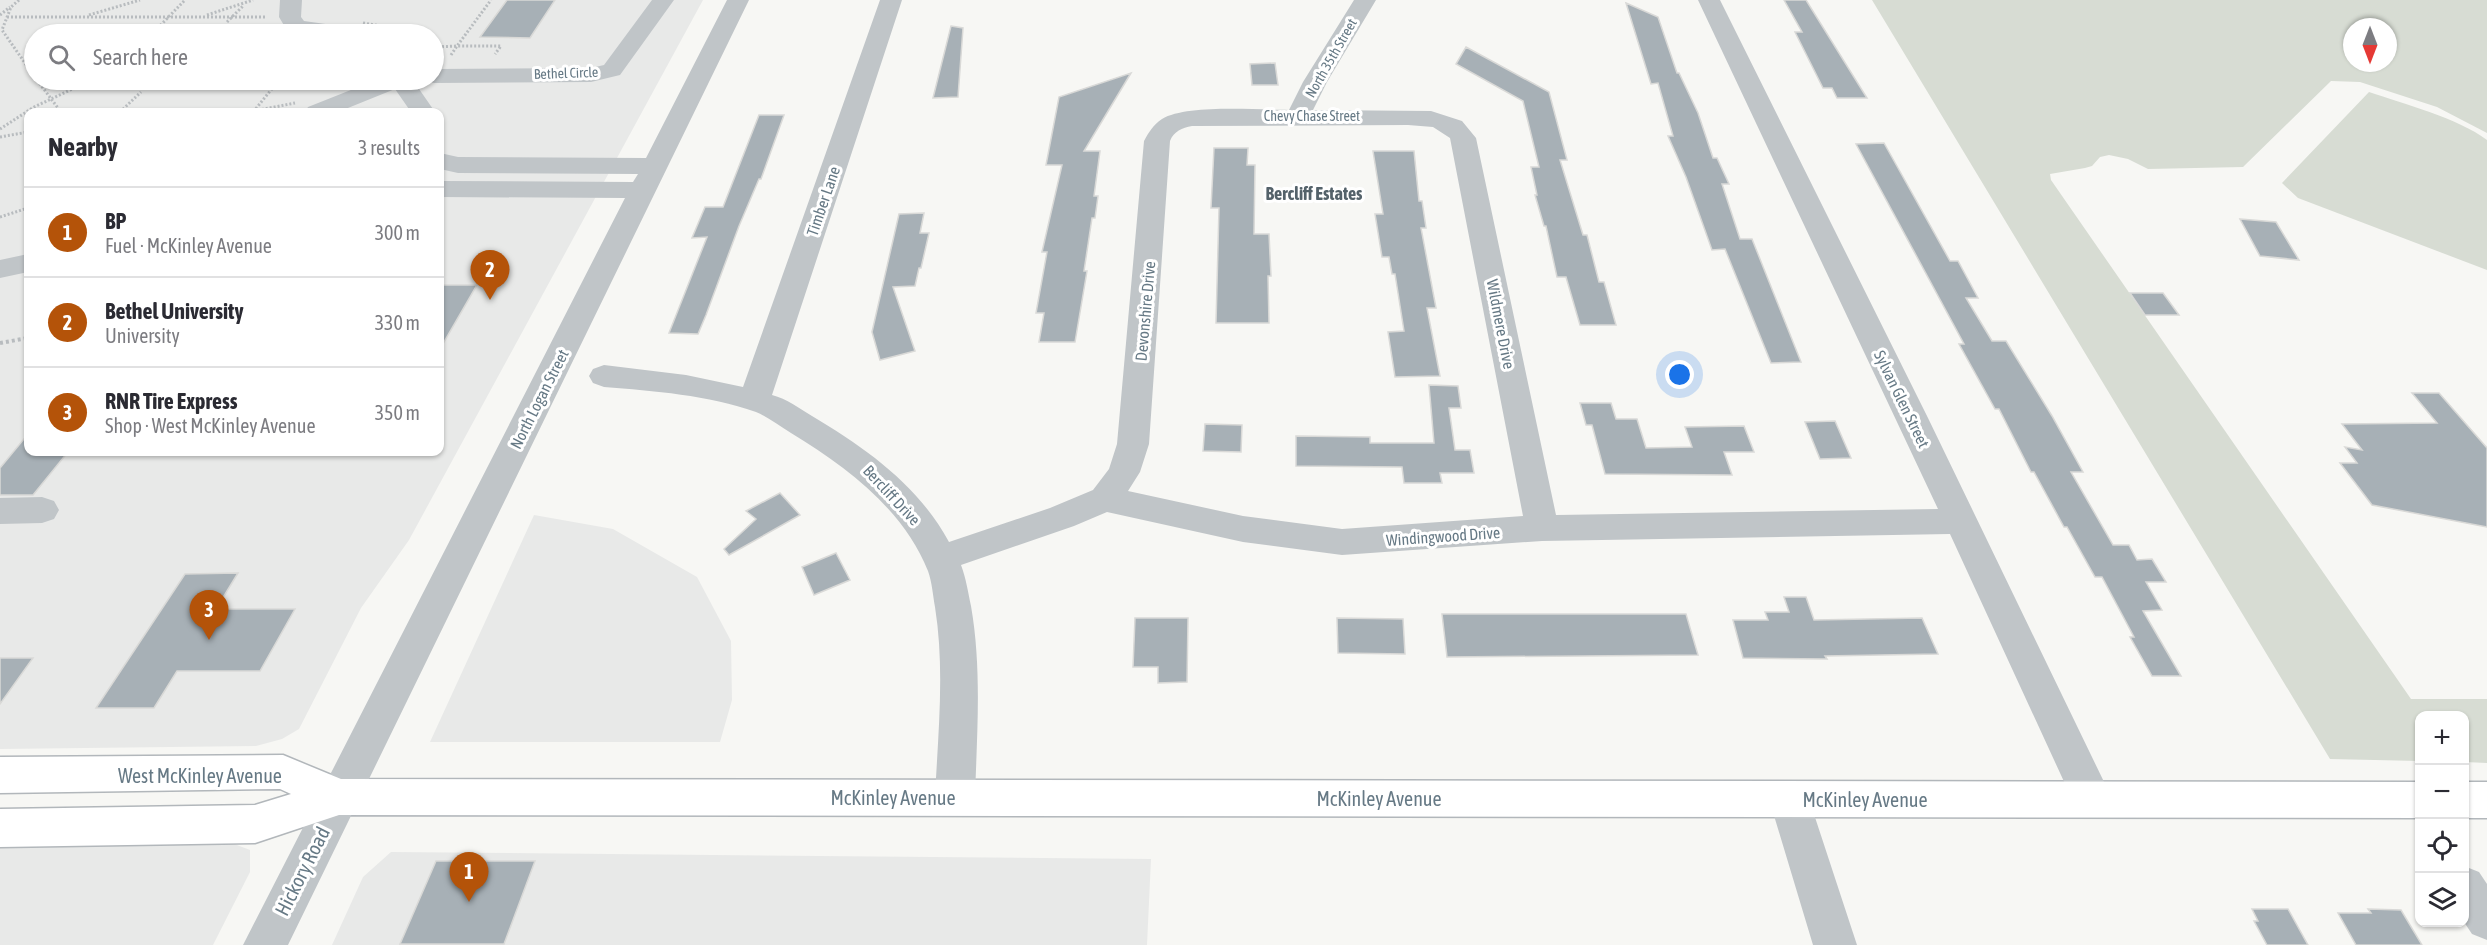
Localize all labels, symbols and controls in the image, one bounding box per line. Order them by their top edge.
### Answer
street label: North 35th Street [1302,16,1360,100]
north arrow [2343,18,2397,72]
search box [24,24,444,90]
icon: search [45,41,78,74]
text: Search here [93,44,188,70]
street label: Bethel Circle [533,64,599,82]
street label: Chevy Chase Street [1264,108,1360,124]
text: Nearby [48,132,118,162]
text: 3 results [358,136,420,159]
street label: Timber Lane [803,164,843,238]
district label: Bercliff Estates [1266,183,1363,204]
text: BP [105,208,126,234]
text: 1 [63,221,72,244]
text: 300 m [375,221,420,244]
text: Fuel · McKinley Avenue [105,234,272,257]
pin: 2 [470,250,510,300]
street label: Devonshire Drive [1132,260,1158,362]
street label: Wildmere Drive [1483,278,1519,370]
text: Bethel University [105,298,244,324]
text: 2 [63,311,72,334]
text: 330 m [375,311,420,334]
text: University [105,324,180,347]
street label: North Logan Street [506,346,573,452]
street label: Sylvan Glen Street [1870,347,1933,451]
your location [1665,360,1694,389]
text: RNR Tire Express [105,388,237,414]
text: 3 [63,401,72,424]
text: 350 m [375,401,420,424]
text: Shop · West McKinley Avenue [105,414,316,437]
street label: Bercliff Drive [860,461,924,529]
street label: Windingwood Drive [1385,523,1501,550]
pin: 3 [190,590,228,640]
map controls [2415,711,2469,927]
button: + [2415,711,2469,765]
street label: West McKinley Avenue [118,764,282,787]
button: − [2415,765,2469,819]
street label: McKinley Avenue [830,786,956,809]
street label: McKinley Avenue [1316,787,1442,810]
street label: McKinley Avenue [1802,788,1928,811]
button: locate [2415,819,2469,873]
street label: Hickory Road [270,823,334,919]
pin: 1 [450,852,488,902]
button: layers [2415,873,2469,927]

